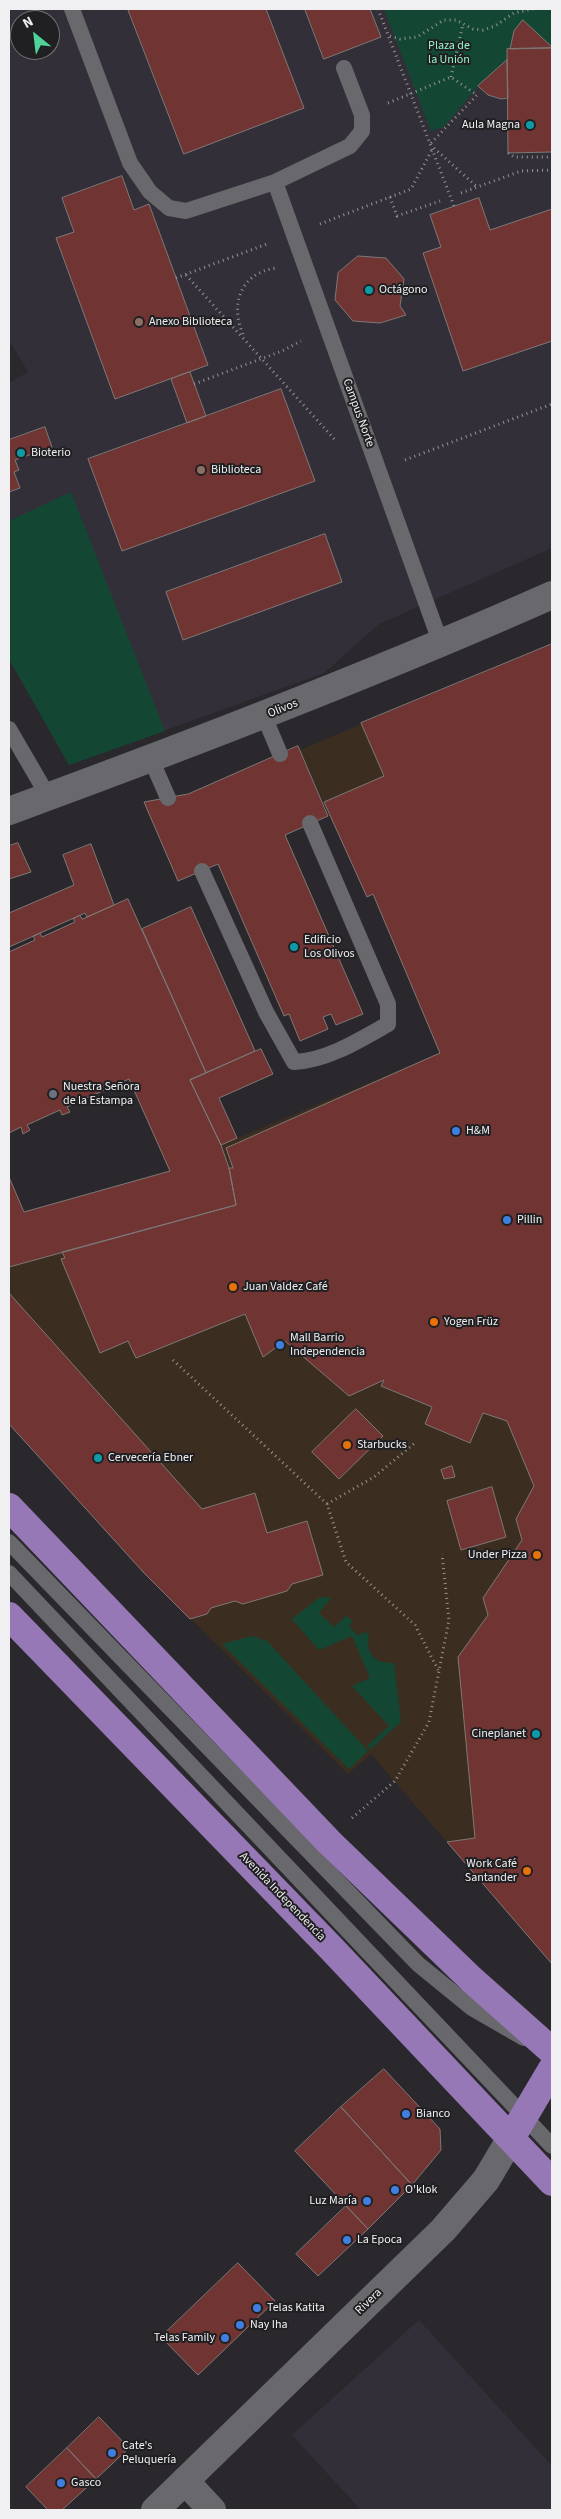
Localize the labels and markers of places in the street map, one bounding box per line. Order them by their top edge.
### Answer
place label: Aula Magna [462,118,520,132]
marker: Aula Magna [524,119,536,131]
place label: Octágono [379,283,428,297]
marker: Octágono [363,284,375,296]
place label: Anexo Biblioteca [149,315,232,329]
marker: Anexo Biblioteca [133,316,145,328]
place label: Bioterio [31,446,71,460]
marker: Bioterio [15,447,27,459]
place label: Biblioteca [211,463,261,477]
marker: Biblioteca [195,464,207,476]
place label: Edificio Los Olivos [304,933,355,961]
marker: Edificio Los Olivos [288,941,300,953]
place label: Nuestra Señora de la Estampa [63,1080,140,1108]
marker: Nuestra Señora de la Estampa [47,1088,59,1100]
place label: H&M [466,1124,490,1138]
marker: H&M [450,1125,462,1137]
place label: Pillin [517,1213,542,1227]
marker: Pillin [501,1214,513,1226]
place label: Juan Valdez Café [243,1280,328,1294]
marker: Juan Valdez Café [227,1281,239,1293]
place label: Yogen Früz [444,1315,498,1329]
marker: Yogen Früz [428,1316,440,1328]
place label: Mall Barrio Independencia [290,1331,365,1359]
marker: Mall Barrio Independencia [274,1339,286,1351]
place label: Starbucks [357,1438,407,1452]
marker: Starbucks [341,1439,353,1451]
place label: Cervecería Ebner [108,1451,193,1465]
marker: Cervecería Ebner [92,1452,104,1464]
place label: Under Pizza [468,1548,527,1562]
marker: Under Pizza [531,1549,543,1561]
place label: Cineplanet [471,1727,526,1741]
marker: Cineplanet [530,1728,542,1740]
place label: Work Café Santander [465,1857,517,1885]
marker: Work Café Santander [521,1865,533,1877]
place label: Bianco [416,2107,450,2121]
marker: Bianco [400,2108,412,2120]
place label: O'klok [405,2183,437,2197]
marker: O'klok [389,2184,401,2196]
place label: Luz María [309,2194,357,2208]
marker: Luz María [361,2195,373,2207]
place label: La Epoca [357,2233,402,2247]
marker: La Epoca [341,2234,353,2246]
place label: Telas Katita [267,2301,325,2315]
marker: Telas Katita [251,2302,263,2314]
place label: Nay Iha [250,2318,288,2332]
marker: Nay Iha [234,2319,246,2331]
place label: Telas Family [154,2331,215,2345]
marker: Telas Family [219,2332,231,2344]
place label: Cate's Peluquería [122,2439,176,2467]
marker: Cate's Peluquería [106,2447,118,2459]
place label: Gasco [71,2476,101,2490]
marker: Gasco [55,2477,67,2489]

